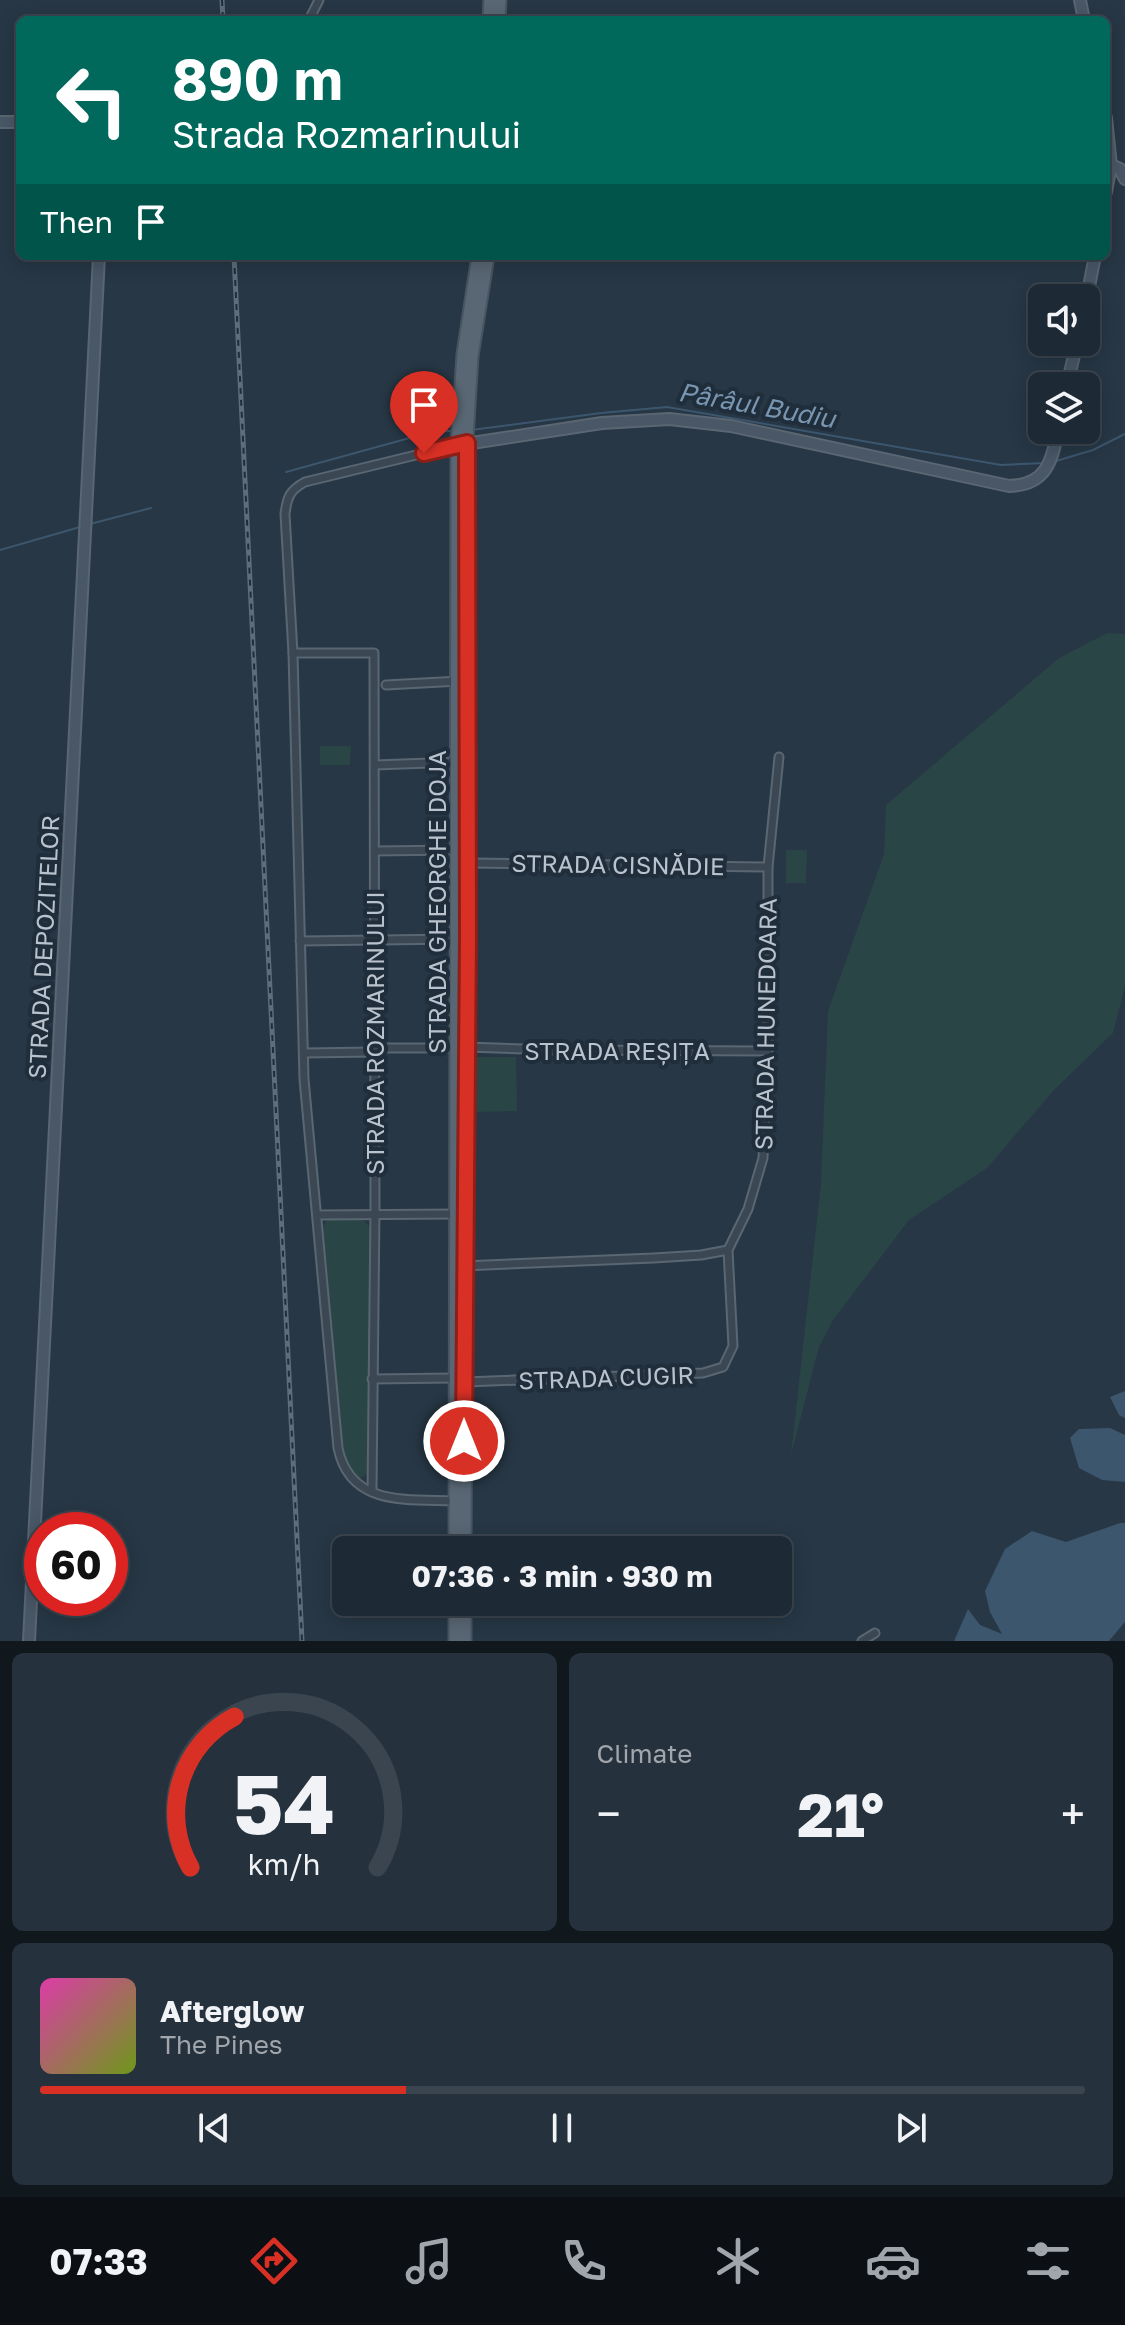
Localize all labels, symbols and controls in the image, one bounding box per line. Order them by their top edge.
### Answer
text: 890 m [172,45,343,112]
icon: left [40,48,144,152]
text: Strada Rozmarinului [172,113,521,156]
icon: arrive [129,200,173,244]
text: Then [40,204,113,240]
map controls [1028,284,1100,444]
button: sound [1028,284,1100,356]
pin [390,371,458,453]
button: layers [1028,372,1100,444]
water label: Pârâul Budiu [676,376,840,434]
icon: arrive [402,383,446,427]
street label: STRADA GHEORGHE DOJA [422,750,451,1054]
street label: STRADA DEPOZITELOR [22,815,64,1079]
street label: STRADA CISNĂDIE [511,848,725,880]
street label: STRADA ROZMARINULUI [360,891,389,1175]
street label: STRADA HUNEDOARA [748,898,782,1150]
street label: STRADA REȘIȚA [524,1036,710,1066]
street label: STRADA CUGIR [518,1359,694,1395]
position arrow [422,1399,506,1483]
speed limit sign: 60 [24,1512,128,1616]
text: 07:36 · 3 min · 930 m [411,1558,713,1594]
text: Climate [597,1738,692,1769]
text: 54 [233,1752,336,1852]
text: 21° [797,1778,884,1850]
text: − [597,1787,621,1840]
text: + [1061,1787,1085,1840]
text: km/h [248,1847,321,1881]
text: Afterglow [160,1993,304,2029]
text: The Pines [160,2029,283,2060]
icon: previous [192,2106,236,2150]
icon: pause [540,2106,584,2150]
icon: next [889,2106,933,2150]
icon: directions [246,2233,302,2289]
icon: music [401,2233,457,2289]
icon: phone [556,2233,612,2289]
icon: climate [710,2233,766,2289]
icon: car [865,2233,921,2289]
icon: filters [1020,2233,1076,2289]
text: 07:33 [49,2240,148,2283]

